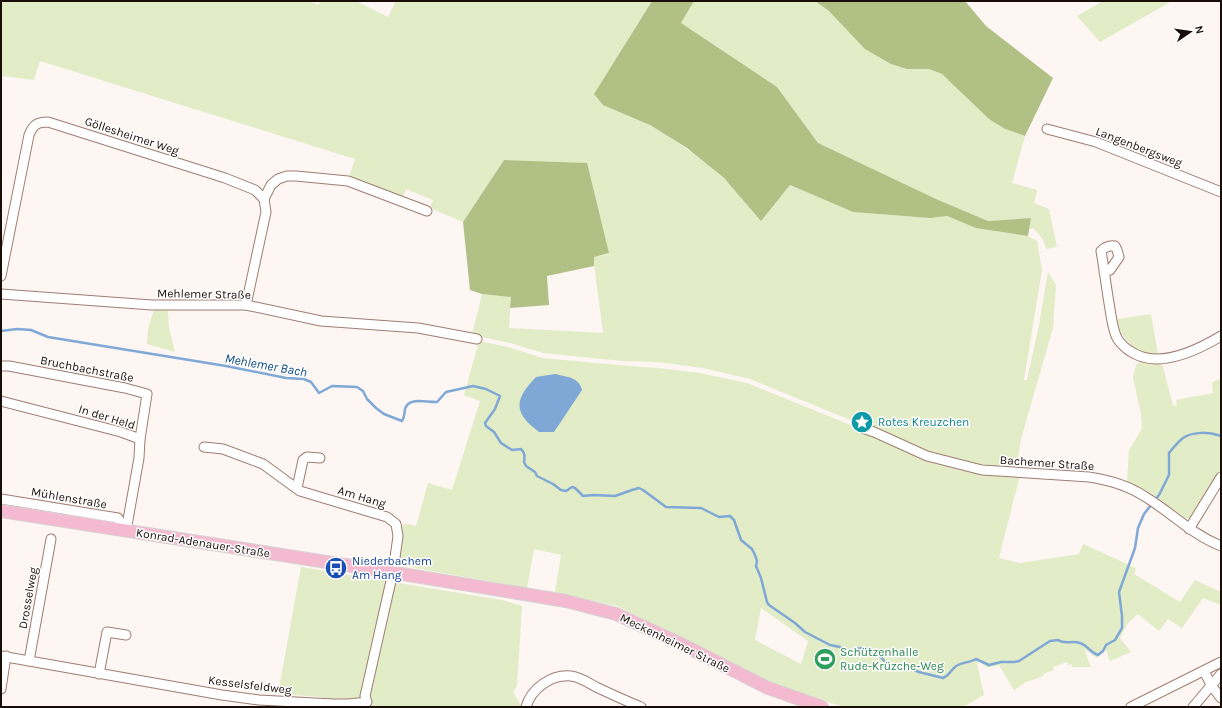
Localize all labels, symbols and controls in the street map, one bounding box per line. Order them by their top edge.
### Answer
north arrow [1170,12,1210,52]
text: N [1192,25,1206,35]
street label: Göllesheimer Weg [83,114,181,158]
street label: Langenbergsweg [1094,124,1185,170]
street label: Mehlemer Straße [157,286,251,302]
water label: Mehlemer Bach [224,350,308,380]
street label: Bruchbachstraße [39,353,135,385]
street label: In der Held [77,402,137,432]
place icon: Rotes Kreuzchen [849,409,875,435]
place label: Rotes Kreuzchen [878,415,969,429]
street label: Bachemer Straße [999,453,1095,473]
street label: Am Hang [336,483,388,511]
street label: Mühlenstraße [30,484,108,512]
street label: Konrad-Adenauer-Straße [135,525,271,561]
place label: Niederbachem Am Hang [352,554,432,582]
bus stop icon: Niederbachem Am Hang [323,555,349,581]
street label: Drosselweg [16,566,40,630]
street label: Meckenheimer Straße [618,610,732,676]
place label: Schützenhalle Rude-Krüzche-Weg [840,645,944,673]
sports icon: Schützenhalle Rude-Krüzche-Weg [812,646,838,672]
street label: Kesselsfeldweg [207,673,293,697]

